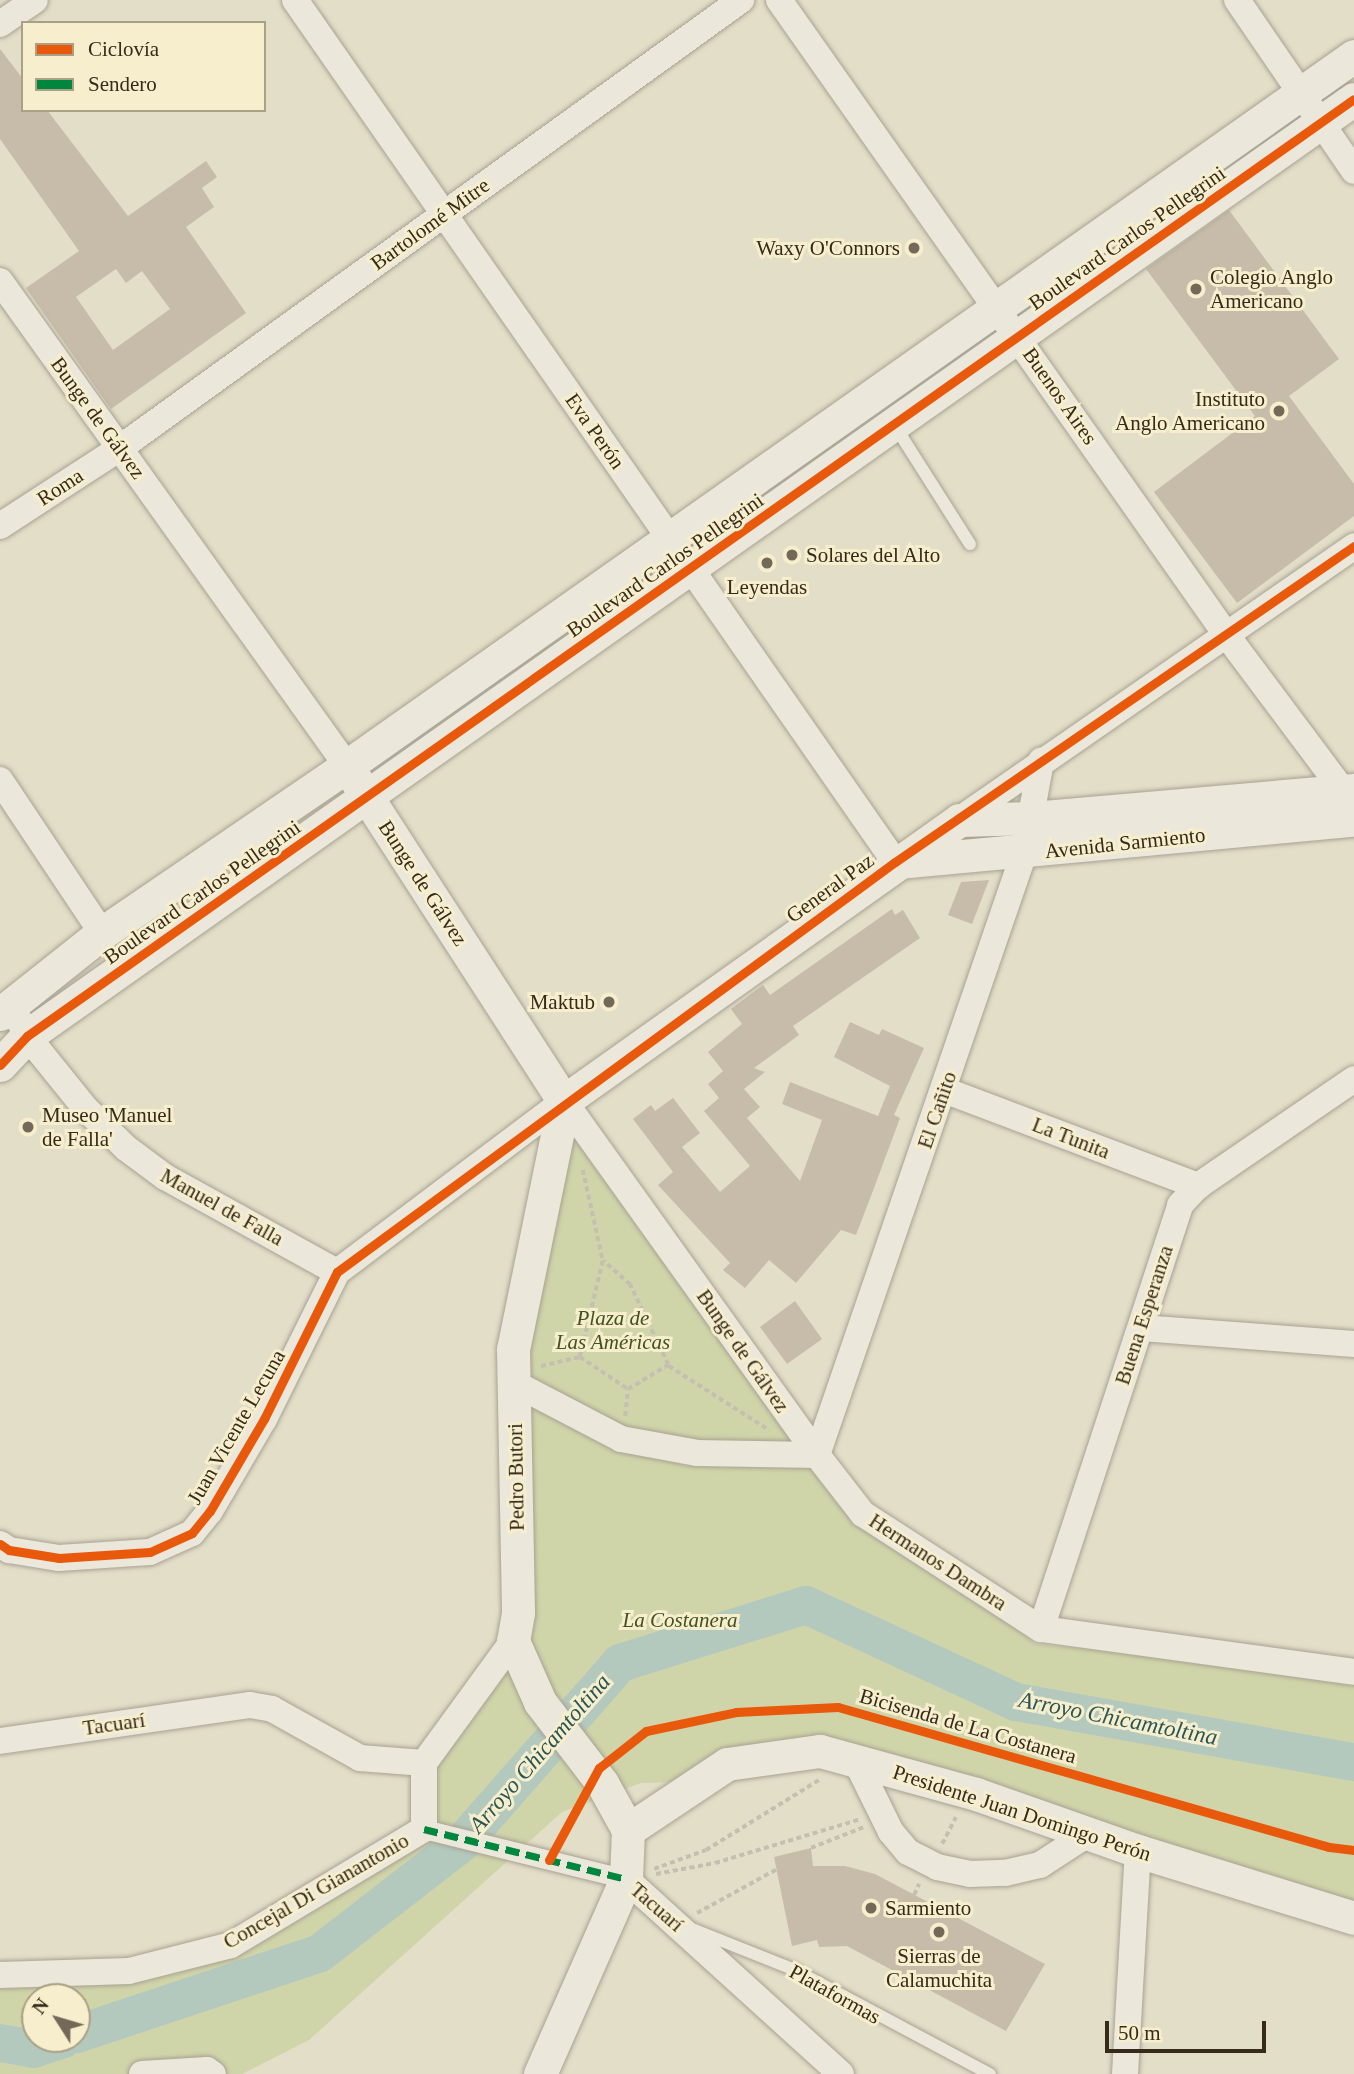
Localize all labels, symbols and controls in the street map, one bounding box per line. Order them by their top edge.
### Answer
legend [21,21,266,112]
text: Ciclovía [88,37,159,61]
text: Sendero [88,72,157,96]
street label: Boulevard Carlos Pellegrini [1024,160,1230,316]
street label: Bartolomé Mitre [366,172,494,276]
place label: Waxy O'Connors [756,235,900,261]
marker: Waxy O'Connors [906,240,922,256]
place label: Colegio Anglo Americano [1210,264,1334,314]
marker: Colegio Anglo Americano [1188,281,1204,297]
street label: Buenos Aires [1017,342,1103,450]
street label: Bunge de Gálvez [45,352,151,484]
place label: Instituto Anglo Americano [1114,386,1265,436]
street label: Eva Perón [560,388,630,474]
marker: Instituto Anglo Americano [1271,403,1287,419]
street label: Roma [32,463,88,511]
street label: Boulevard Carlos Pellegrini [562,487,768,643]
place label: Solares del Alto [806,542,941,568]
marker: Solares del Alto [784,547,800,563]
marker: Leyendas [759,555,775,571]
place label: Leyendas [727,574,807,600]
street label: Boulevard Carlos Pellegrini [99,814,305,970]
street label: Bunge de Gálvez [373,815,473,951]
street label: Avenida Sarmiento [1044,822,1206,864]
street label: General Paz [781,848,879,928]
place label: Maktub [530,989,595,1015]
marker: Maktub [601,994,617,1010]
street label: El Cañito [912,1068,962,1152]
place label: Museo 'Manuel de Falla' [42,1102,172,1152]
street label: La Tunita [1028,1112,1114,1164]
marker: Museo 'Manuel de Falla' [20,1119,36,1135]
street label: Manuel de Falla [156,1163,288,1251]
street label: Buena Esperanza [1110,1242,1178,1388]
street label: Bunge de Gálvez [691,1285,795,1417]
park label: Plaza de Las Américas [556,1305,670,1355]
street label: Juan Vicente Lecuna [181,1345,291,1509]
street label: Pedro Butori [502,1423,530,1531]
street label: Hermanos Dambra [864,1508,1012,1616]
park label: La Costanera [623,1607,737,1633]
water label: Arroyo Chicamtoltina [463,1669,617,1839]
street label: Bicisenda de La Costanera [857,1683,1079,1769]
water label: Arroyo Chicamtoltina [1016,1686,1220,1752]
street label: Tacuarí [81,1707,147,1741]
street label: Presidente Juan Domingo Perón [890,1759,1154,1867]
street label: Concejal Di Gianantonio [219,1828,413,1954]
street label: Tacuarí [625,1877,689,1937]
place label: Sarmiento [885,1895,971,1921]
marker: Sarmiento [863,1900,879,1916]
marker: Sierras de Calamuchita [931,1924,947,1940]
place label: Sierras de Calamuchita [886,1943,992,1993]
street label: Plataformas [785,1959,885,2029]
north arrow [21,1983,91,2053]
text: N [28,1994,53,2018]
scale bar [1109,2008,1270,2052]
text: 50 m [1118,2021,1161,2045]

